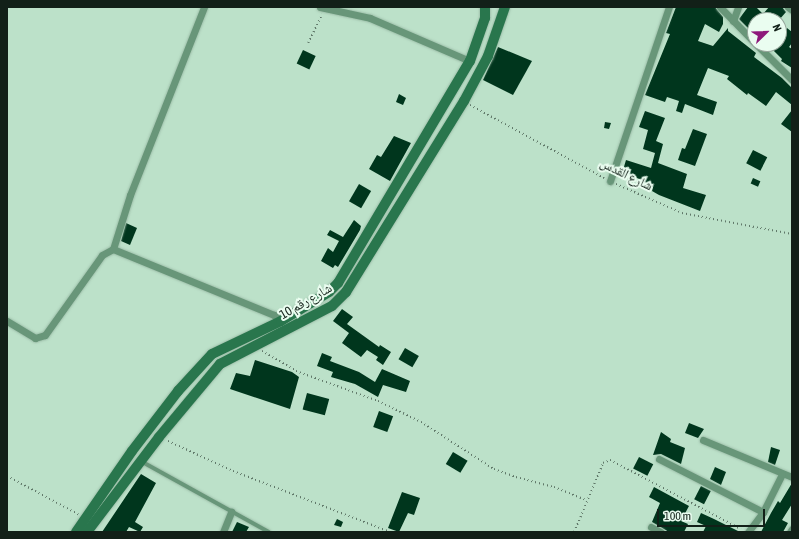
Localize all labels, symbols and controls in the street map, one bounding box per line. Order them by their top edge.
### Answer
north arrow [747,12,787,52]
text: N [770,22,784,33]
street label: شارع القدس [597,156,655,194]
street label: شارع رقم 10 [277,281,335,323]
scale bar [659,501,767,527]
text: 100 m [664,509,691,523]

